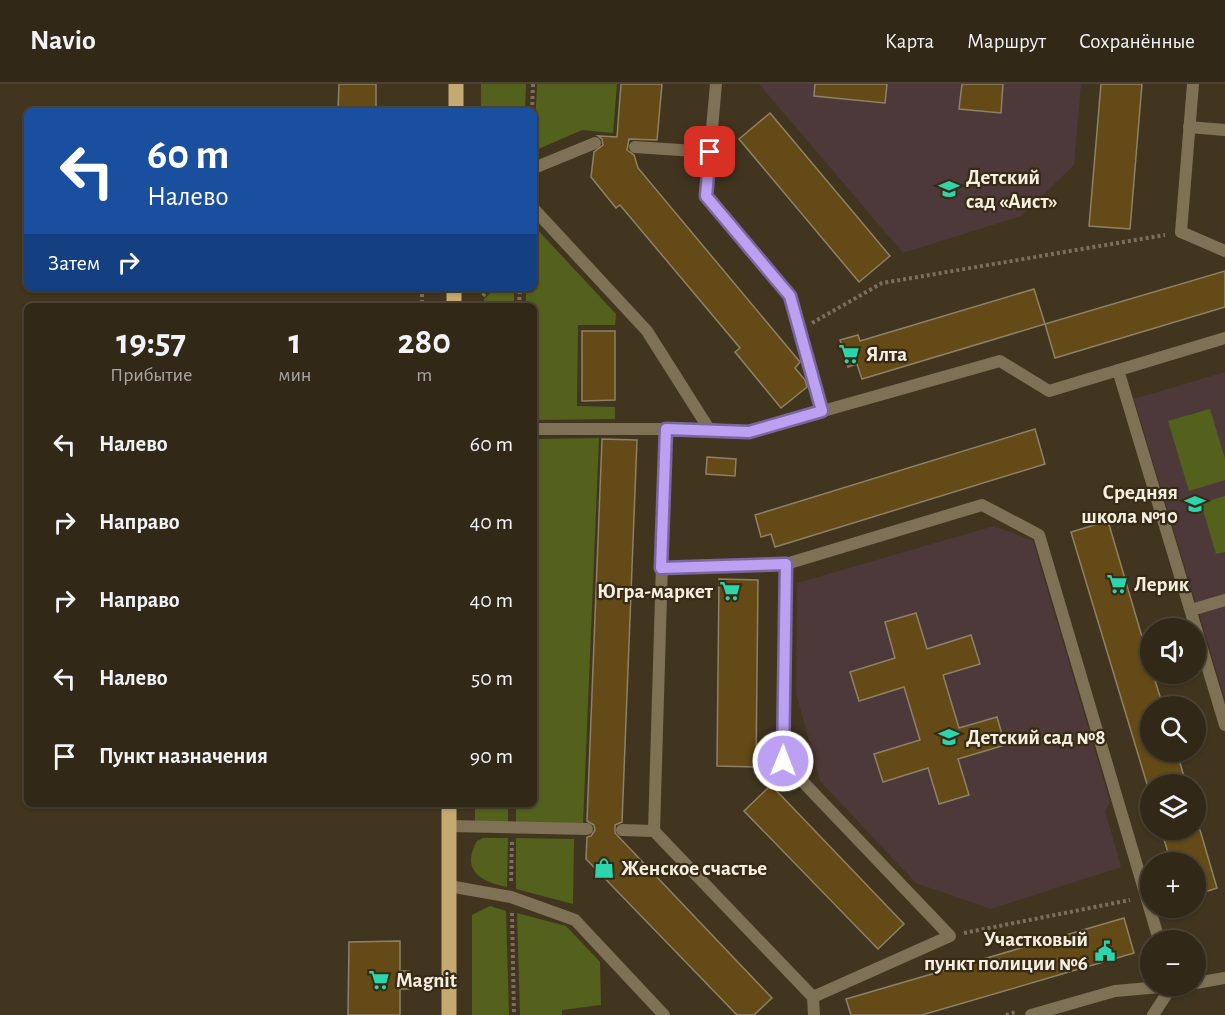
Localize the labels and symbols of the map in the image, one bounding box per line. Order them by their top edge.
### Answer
pin [684,126,735,177]
place label: Детский сад «Аист» [966,167,1058,212]
school or university icon: Детский сад «Аист» [937,177,961,201]
supermarket icon: Ялта [837,342,861,366]
place label: Ялта [866,344,907,365]
place label: Средняя школа №10 [1081,482,1178,527]
school or university icon: Средняя школа №10 [1183,492,1207,516]
supermarket icon: Лерик [1105,572,1129,596]
place label: Лерик [1134,574,1190,595]
supermarket icon: Югра-маркет [718,579,742,603]
place label: Югра-маркет [597,581,714,602]
school or university icon: Детский сад №8 [937,725,961,749]
place label: Детский сад №8 [966,727,1106,748]
position arrow [751,729,815,793]
shop icon: Женское счастье [592,856,616,880]
place label: Женское счастье [621,858,767,879]
place label: Участковый пункт полиции №6 [924,929,1088,974]
public building icon: Участковый пункт полиции №6 [1093,939,1117,963]
supermarket icon: Magnit [367,968,391,992]
place label: Magnit [396,970,457,991]

